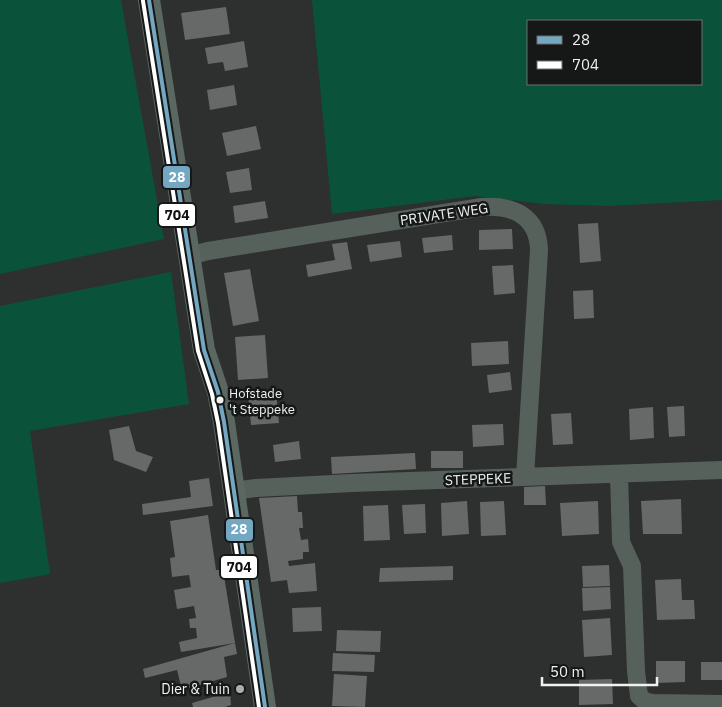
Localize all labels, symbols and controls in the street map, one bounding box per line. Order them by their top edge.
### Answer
legend [527,20,702,85]
text: 28 [572,30,590,49]
text: 704 [572,55,599,74]
line badge: 28 [162,165,191,189]
text: 28 [169,168,185,186]
street label: PRIVATE WEG [399,199,489,229]
line badge: 704 [158,203,196,227]
text: 704 [164,206,190,224]
place label: Hofstade 't Steppeke [229,385,295,418]
marker: Hofstade 't Steppeke [215,395,225,405]
street label: STEPPEKE [445,469,511,489]
line badge: 28 [225,518,254,542]
text: 28 [231,520,247,538]
line badge: 704 [220,555,258,579]
text: 704 [226,558,252,576]
scale bar [542,654,657,686]
text: 50 m [550,662,585,681]
place label: Dier & Tuin [161,680,230,698]
marker: Dier & Tuin [234,683,246,695]

